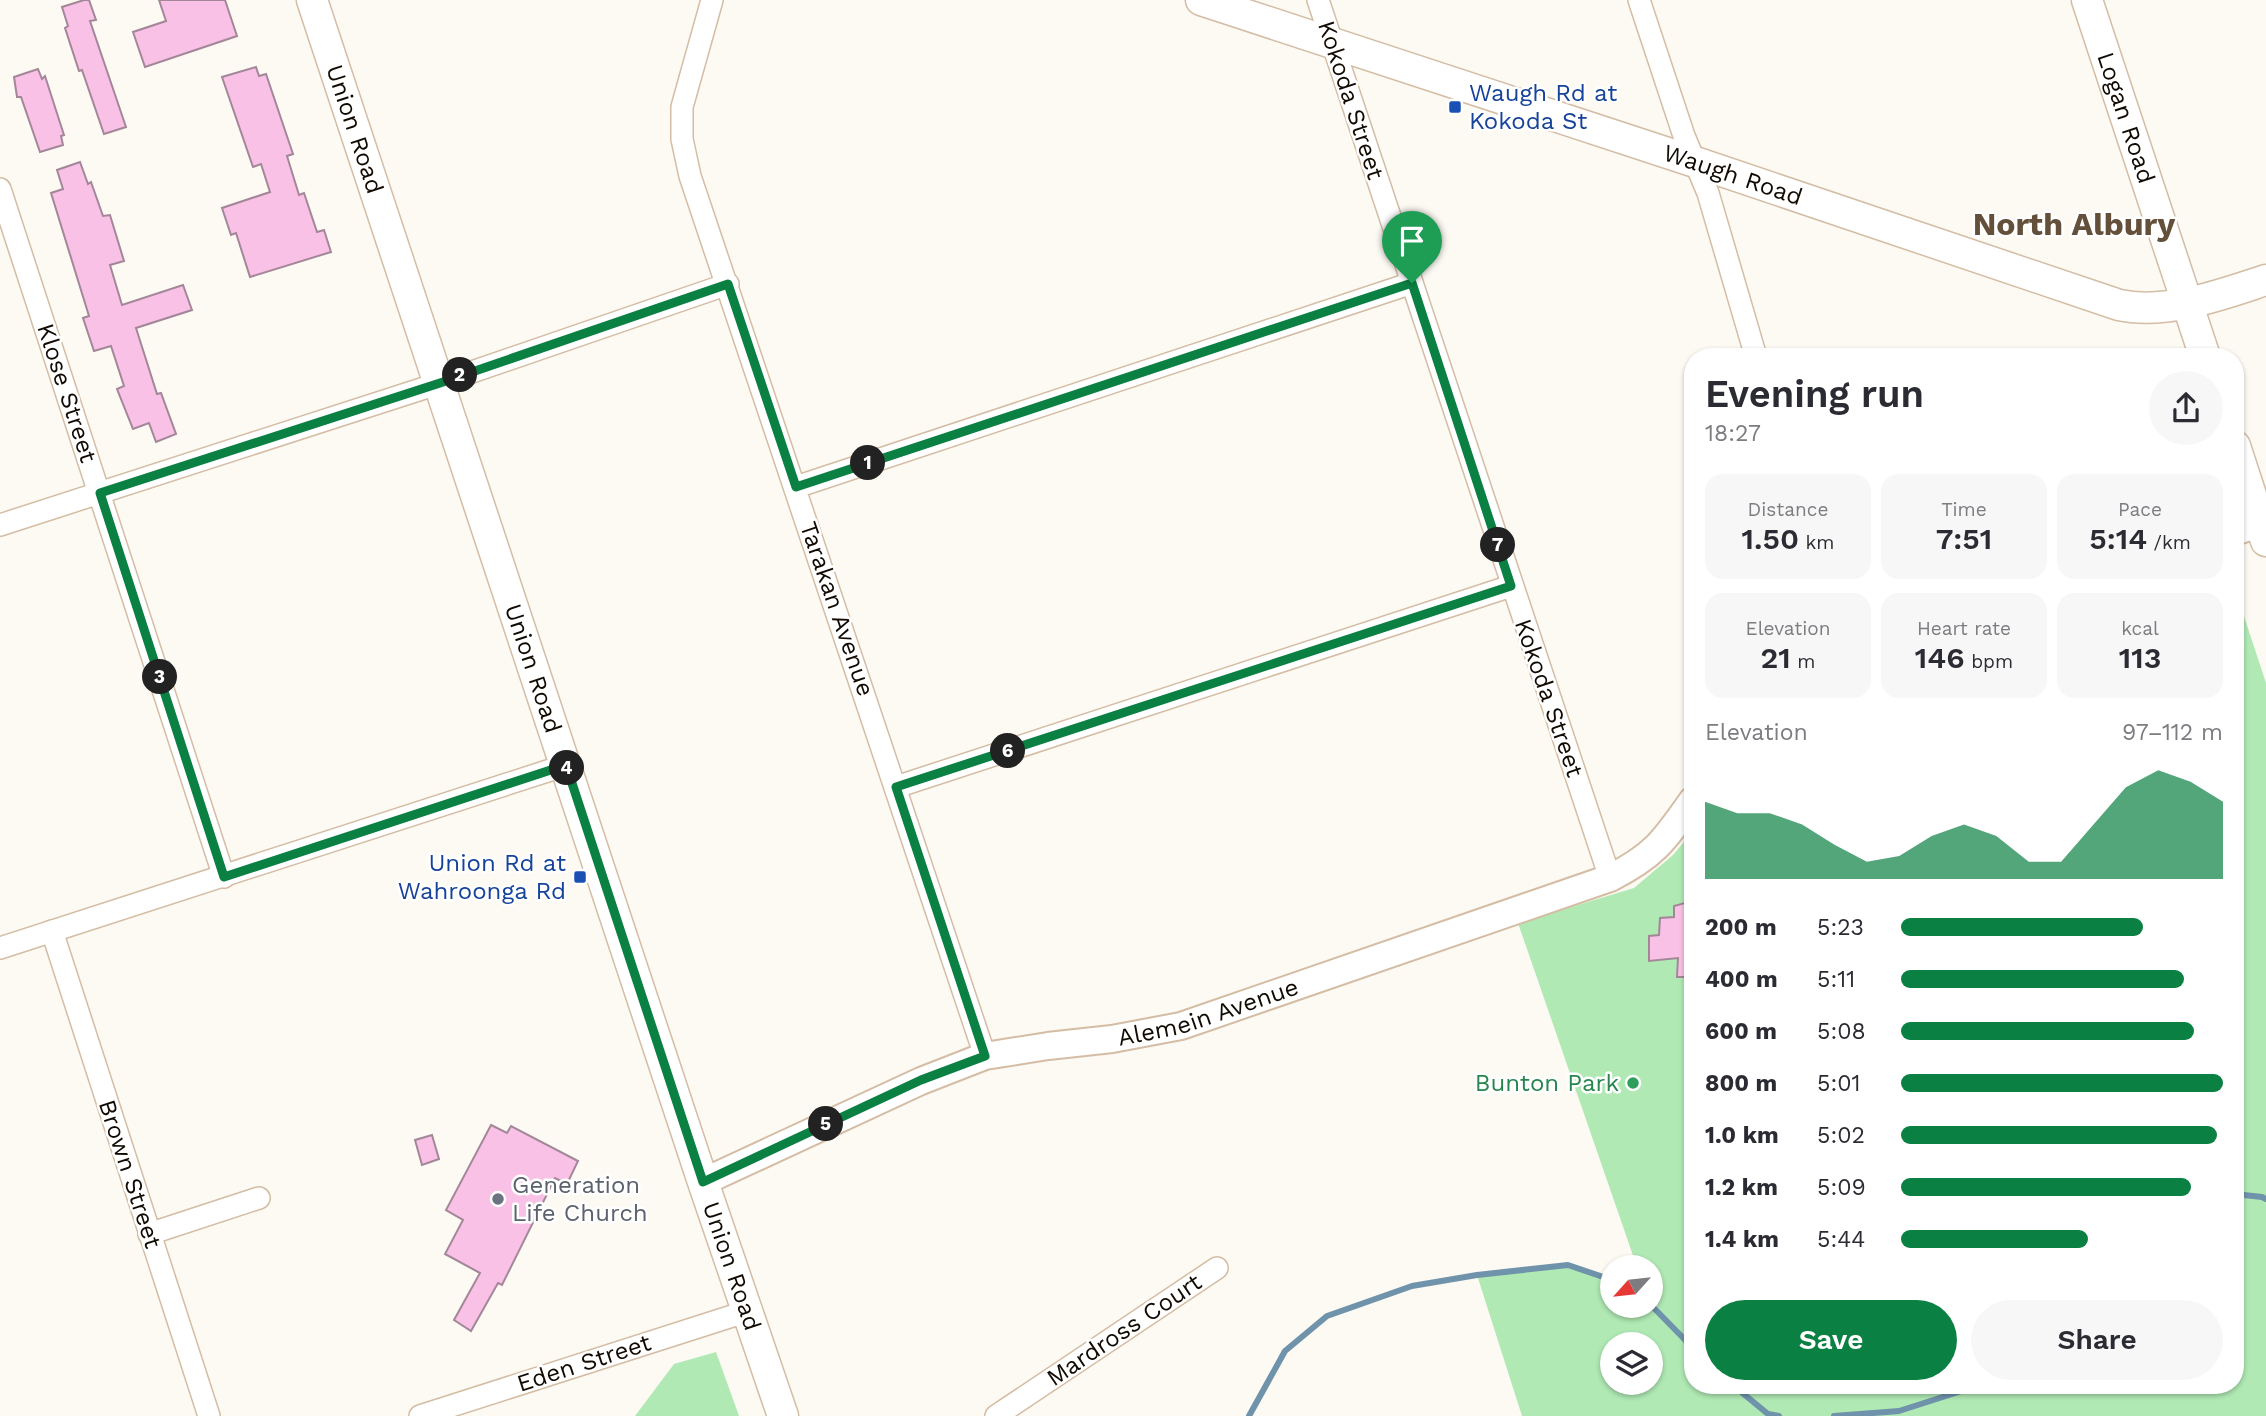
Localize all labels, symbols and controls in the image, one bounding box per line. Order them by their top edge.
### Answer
street label: Kokoda Street [1312,17,1390,183]
street label: Logan Road [2091,49,2161,187]
street label: Union Road [320,61,389,197]
place label: Waugh Rd at Kokoda St [1469,79,1617,135]
marker: Waugh Rd at Kokoda St [1447,99,1463,115]
street label: Waugh Road [1660,139,1806,211]
district label: North Albury [1973,205,2176,243]
pin [1382,211,1442,283]
icon: arrive [1393,222,1431,260]
street label: Klose Street [31,320,103,466]
pin: 2 [442,358,477,392]
text: 2 [454,363,465,386]
button: share [2149,371,2223,445]
text: Evening run [1705,372,1924,416]
text: 18:27 [1705,420,1761,447]
pin: 1 [850,446,886,480]
text: 1 [863,451,872,474]
text: Distance [1748,498,1828,521]
text: Time [1941,498,1987,521]
text: Pace [2118,498,2162,521]
street label: Tarakan Avenue [794,518,880,700]
text: 1.50 [1742,521,1799,556]
text: 7:51 [1936,521,1992,556]
text: 5:14 [2089,521,2147,556]
pin: 7 [1480,528,1516,562]
text: km [1799,531,1834,554]
text: /km [2147,531,2191,554]
text: 7 [1492,533,1503,556]
street label: Union Road [499,600,567,736]
street label: Kokoda Street [1509,615,1589,781]
text: Elevation [1746,617,1830,640]
text: Heart rate [1917,617,2011,640]
text: kcal [2121,617,2159,640]
text: 21 [1761,640,1791,675]
text: 146 [1915,640,1965,675]
text: 113 [2119,640,2161,675]
text: m [1791,650,1815,673]
text: bpm [1965,650,2013,673]
pin: 3 [142,660,178,694]
text: 3 [154,665,165,688]
text: Elevation [1705,719,1808,746]
text: 97–112 m [2122,719,2223,746]
pin: 6 [990,734,1026,768]
text: 6 [1002,739,1013,762]
pin: 4 [550,750,584,786]
text: 4 [560,756,573,779]
place label: Union Rd at Wahroonga Rd [398,849,566,905]
marker: Union Rd at Wahroonga Rd [572,869,588,885]
text: 200 m [1705,914,1777,941]
text: 5:23 [1817,914,1864,941]
text: 400 m [1705,966,1778,993]
text: 5:11 [1817,966,1855,993]
street label: Alemein Avenue [1116,973,1302,1052]
text: 600 m [1705,1018,1777,1045]
text: 5:08 [1817,1018,1866,1045]
place label: Bunton Park [1475,1069,1619,1097]
text: 800 m [1705,1070,1777,1097]
text: 5:01 [1817,1070,1860,1097]
marker: Bunton Park [1625,1075,1641,1091]
street label: Brown Street [93,1096,167,1252]
pin: 5 [808,1106,844,1142]
text: 5 [820,1112,831,1135]
text: 1.0 km [1705,1122,1779,1149]
text: 5:02 [1817,1122,1865,1149]
place label: Generation Life Church [512,1171,648,1227]
text: 1.2 km [1705,1174,1778,1201]
text: 5:09 [1817,1174,1866,1201]
marker: Generation Life Church [490,1191,506,1207]
street label: Union Road [697,1198,767,1334]
text: 1.4 km [1705,1226,1779,1253]
text: 5:44 [1817,1226,1865,1253]
north arrow [1600,1255,1662,1318]
map controls [1600,1255,1663,1395]
street label: Mardross Court [1041,1268,1207,1392]
button: Save [1705,1300,1957,1380]
button: Share [1971,1300,2223,1380]
street label: Eden Street [514,1328,654,1398]
button: layers [1600,1332,1663,1395]

